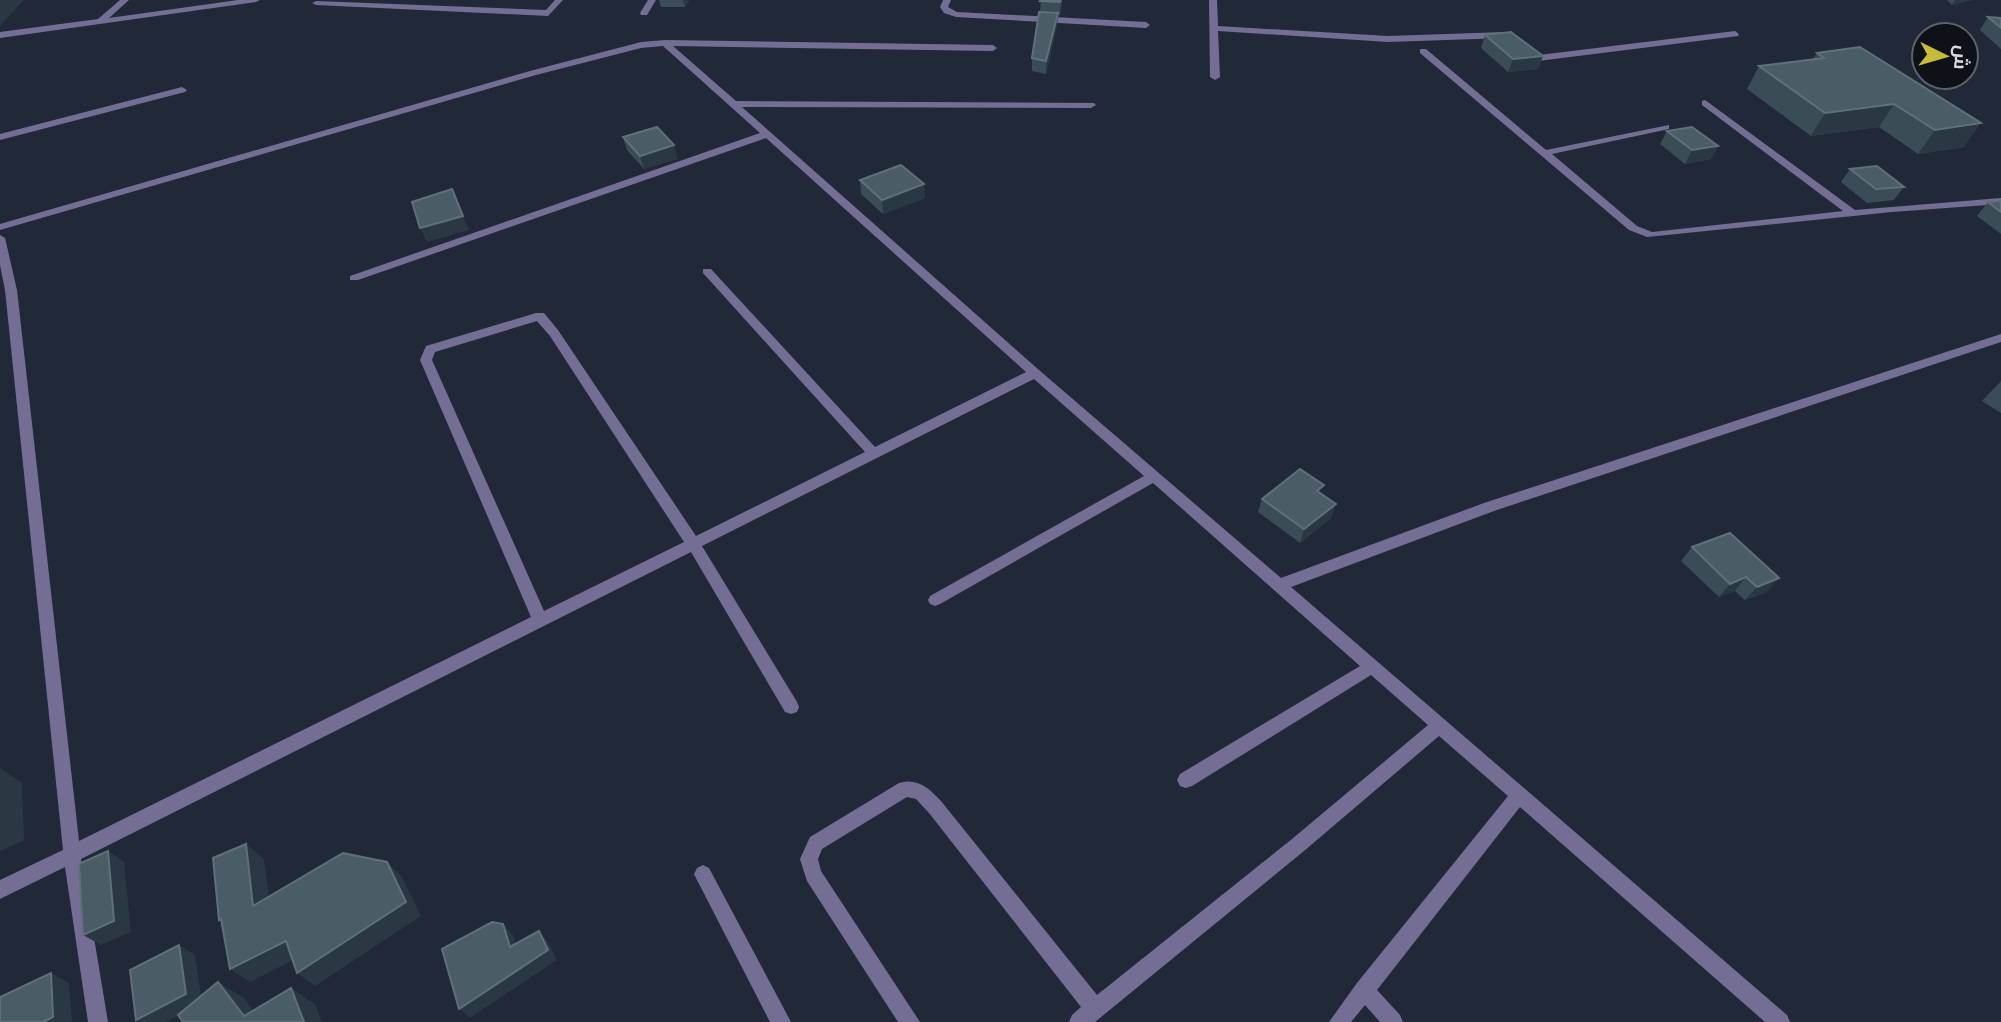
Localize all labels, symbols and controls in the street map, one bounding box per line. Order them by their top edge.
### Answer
north arrow [1910,21,1980,91]
text: ش [1949,44,1974,71]

